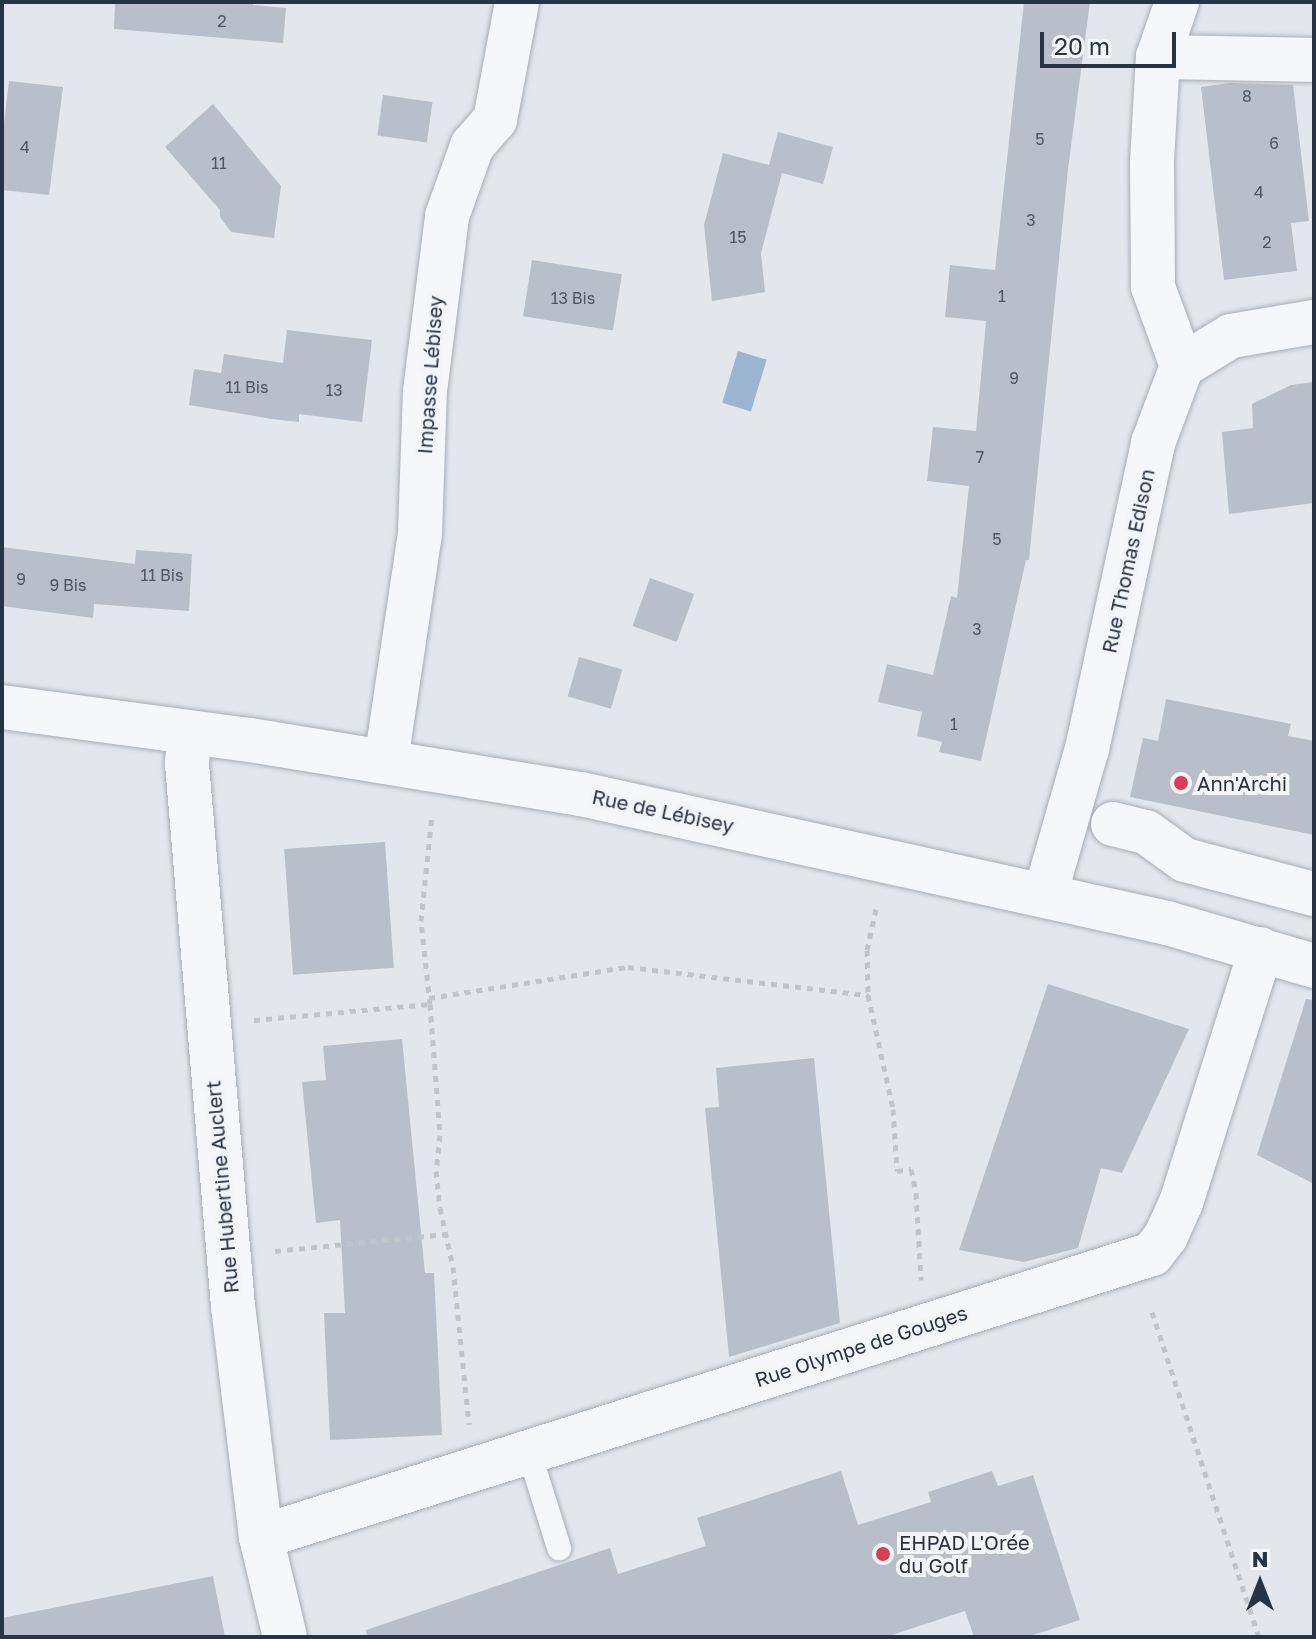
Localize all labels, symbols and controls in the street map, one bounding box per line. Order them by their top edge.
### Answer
house number: 2 [217,11,227,31]
scale bar [1044,16,1180,66]
text: 20 m [1054,31,1110,60]
house number: 8 [1242,86,1252,106]
house number: 5 [1035,129,1045,149]
house number: 6 [1269,133,1279,153]
house number: 4 [20,137,30,157]
house number: 11 [211,153,227,173]
house number: 4 [1254,182,1264,202]
house number: 3 [1026,210,1036,230]
house number: 15 [729,227,747,247]
house number: 2 [1262,232,1272,252]
house number: 1 [998,286,1006,306]
house number: 13 Bis [551,288,595,308]
street label: Impasse Lébisey [412,295,448,455]
house number: 9 [1009,368,1019,388]
house number: 11 Bis [225,377,269,397]
house number: 13 [325,380,343,400]
house number: 7 [976,447,984,467]
street label: Rue Thomas Edison [1097,467,1159,655]
house number: 5 [992,529,1002,549]
house number: 11 Bis [140,565,184,585]
house number: 9 [16,569,26,589]
house number: 9 Bis [49,575,87,595]
house number: 3 [972,619,982,639]
house number: 1 [950,714,958,734]
place label: Ann'Archi [1197,771,1287,795]
marker: Ann'Archi [1172,774,1190,792]
street label: Rue de Lébisey [590,784,736,838]
street label: Rue Hubertine Auclert [201,1080,243,1294]
street label: Rue Olympe de Gouges [752,1300,970,1392]
place label: EHPAD L'Orée du Golf [899,1530,1030,1577]
north arrow [1220,1543,1300,1623]
marker: EHPAD L'Orée du Golf [874,1545,892,1563]
text: N [1252,1545,1268,1572]

